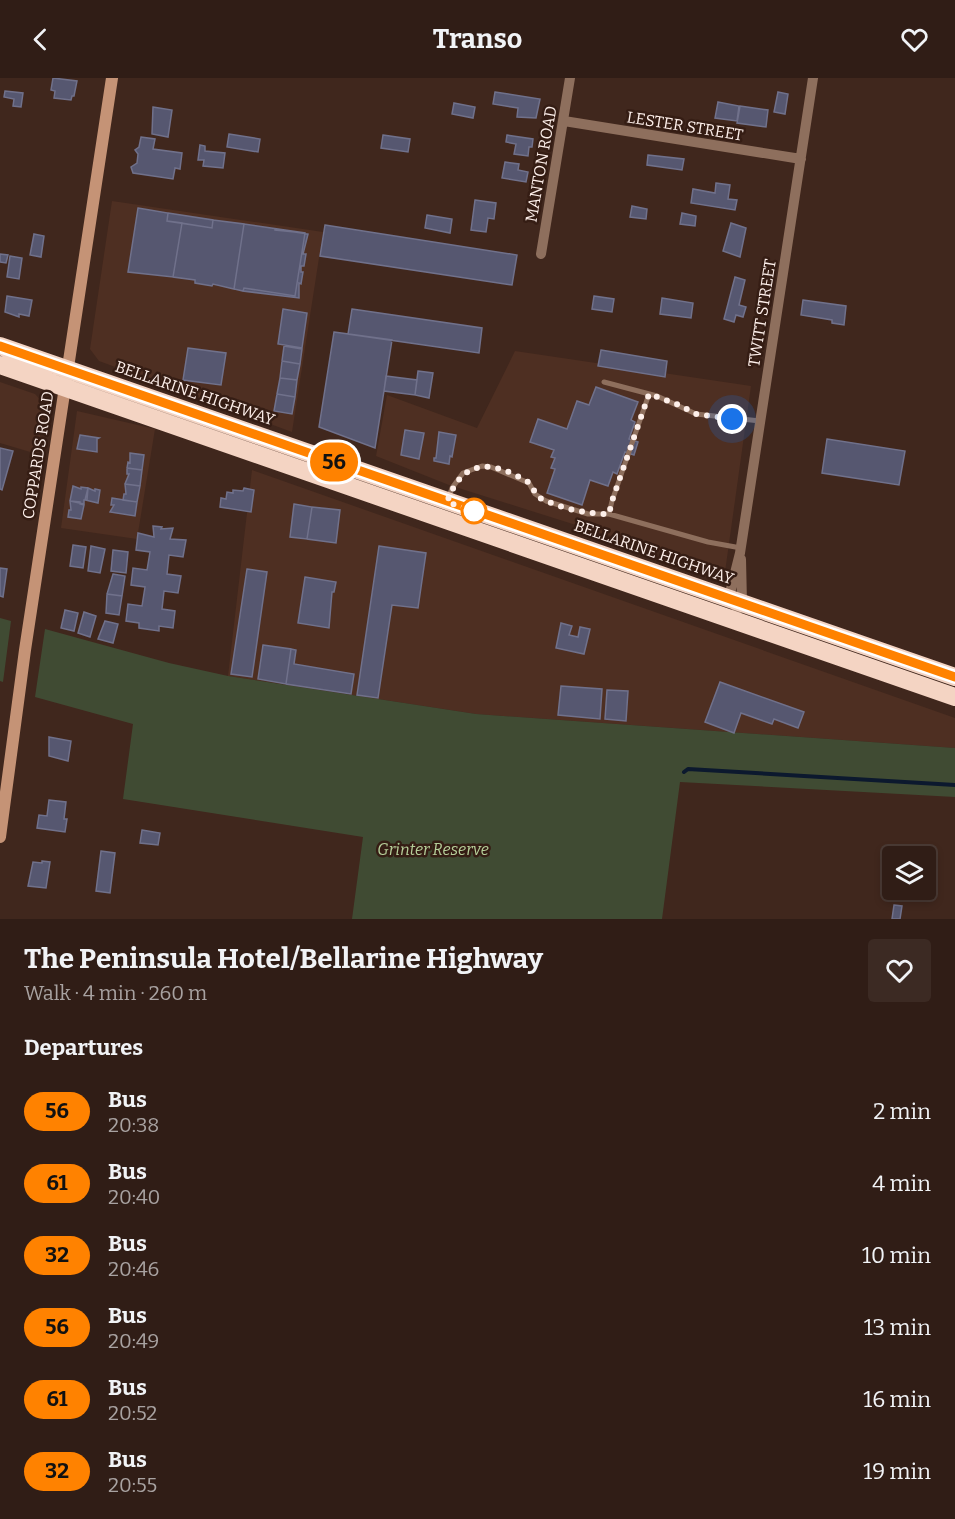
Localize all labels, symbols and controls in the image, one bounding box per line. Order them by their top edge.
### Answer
icon: back [24,23,57,56]
text: Transo [433,23,522,55]
icon: heart [898,23,931,56]
street label: MANTON ROAD [521,104,561,224]
street label: LESTER STREET [625,107,745,145]
street label: TWITT STREET [744,258,780,368]
street label: BELLARINE HIGHWAY [113,357,278,430]
street label: COPPARDS ROAD [19,390,57,520]
your location [717,404,747,434]
line badge: 56 [307,442,361,482]
text: 56 [322,449,346,475]
unlabelled marker [461,498,487,524]
street label: BELLARINE HIGHWAY [572,516,737,589]
park label: Grinter Reserve [377,840,489,859]
map controls [882,846,936,900]
button: layers [882,846,936,900]
button: heart [868,939,931,1002]
text: The Peninsula Hotel/Bellarine Highway [24,942,543,975]
text: Walk · 4 min · 260 m [24,981,207,1005]
text: Departures [24,1034,143,1061]
text: Bus [108,1086,147,1113]
text: 56 [45,1098,69,1124]
text: 2 min [873,1098,931,1125]
text: 20:38 [108,1113,159,1137]
text: Bus [108,1158,147,1185]
text: 61 [46,1170,68,1196]
text: 4 min [872,1170,931,1197]
text: 20:40 [108,1185,160,1209]
text: Bus [108,1230,147,1257]
text: 32 [45,1242,69,1268]
text: 10 min [862,1242,931,1269]
text: 20:46 [108,1257,159,1281]
text: Bus [108,1302,147,1329]
text: 56 [45,1314,69,1340]
text: 13 min [864,1314,931,1341]
text: 20:49 [108,1329,159,1353]
text: Bus [108,1374,147,1401]
text: 61 [46,1386,68,1412]
text: 16 min [863,1386,931,1413]
text: 20:52 [108,1401,157,1425]
text: Bus [108,1446,147,1473]
text: 32 [45,1458,69,1484]
text: 19 min [863,1458,931,1485]
text: 20:55 [108,1473,157,1497]

